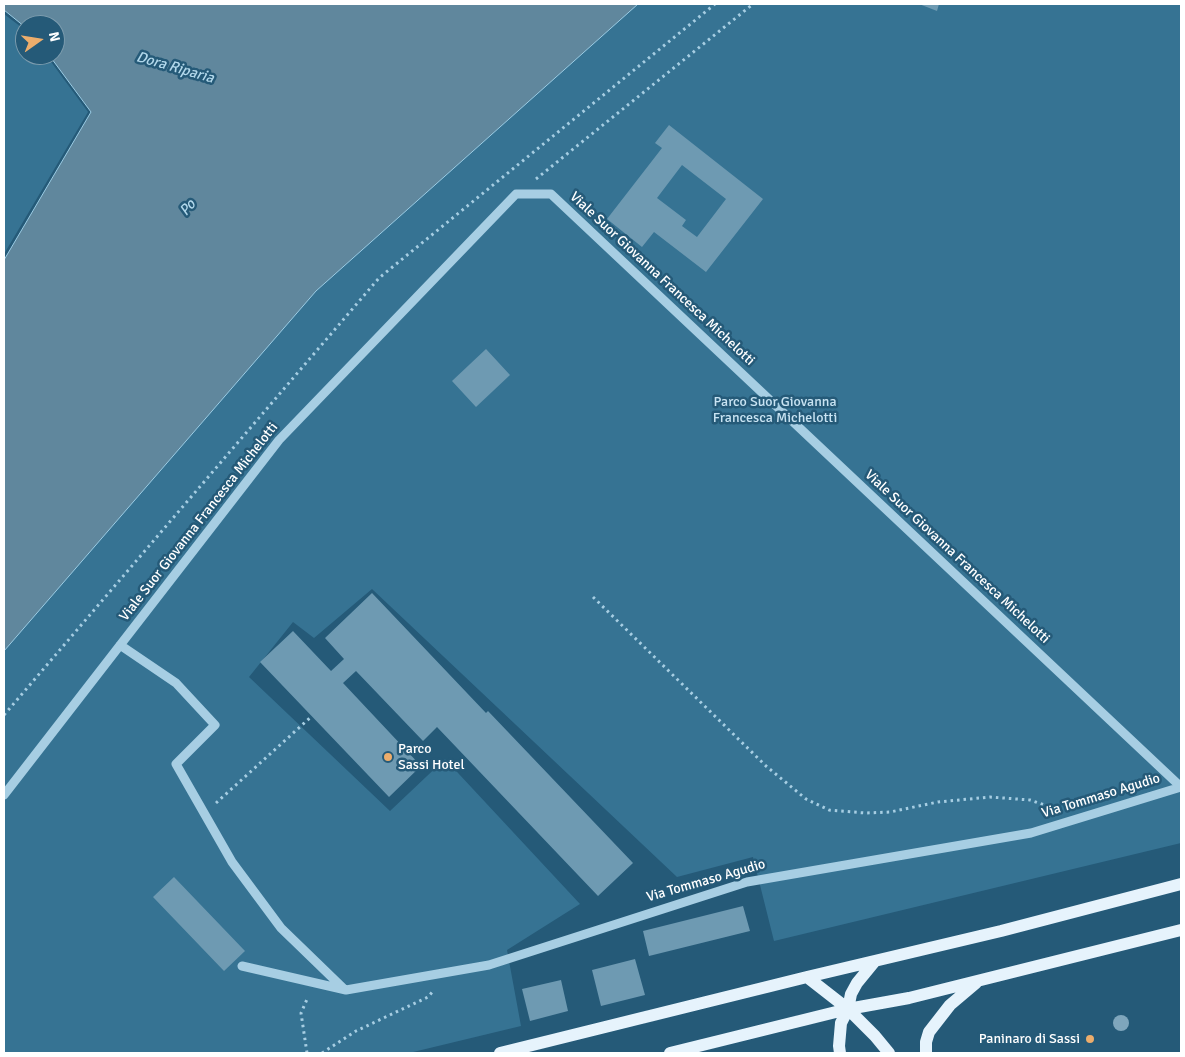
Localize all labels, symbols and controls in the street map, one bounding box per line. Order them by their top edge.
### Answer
north arrow [15,15,65,65]
text: N [45,30,64,43]
water label: Dora Riparia [134,48,216,88]
street label: Viale Suor Giovanna Francesca Michelotti [566,189,758,369]
water label: Po [176,196,200,220]
park label: Parco Suor Giovanna Francesca Michelotti [713,394,837,427]
street label: Viale Suor Giovanna Francesca Michelotti [116,419,282,625]
street label: Viale Suor Giovanna Francesca Michelotti [861,467,1053,647]
place label: Parco Sassi Hotel [398,741,465,774]
marker: Parco Sassi Hotel [382,751,394,763]
street label: Via Tommaso Agudio [1040,770,1162,822]
street label: Via Tommaso Agudio [645,856,767,906]
place label: Paninaro di Sassi [979,1031,1080,1047]
marker: Paninaro di Sassi [1084,1033,1096,1045]

